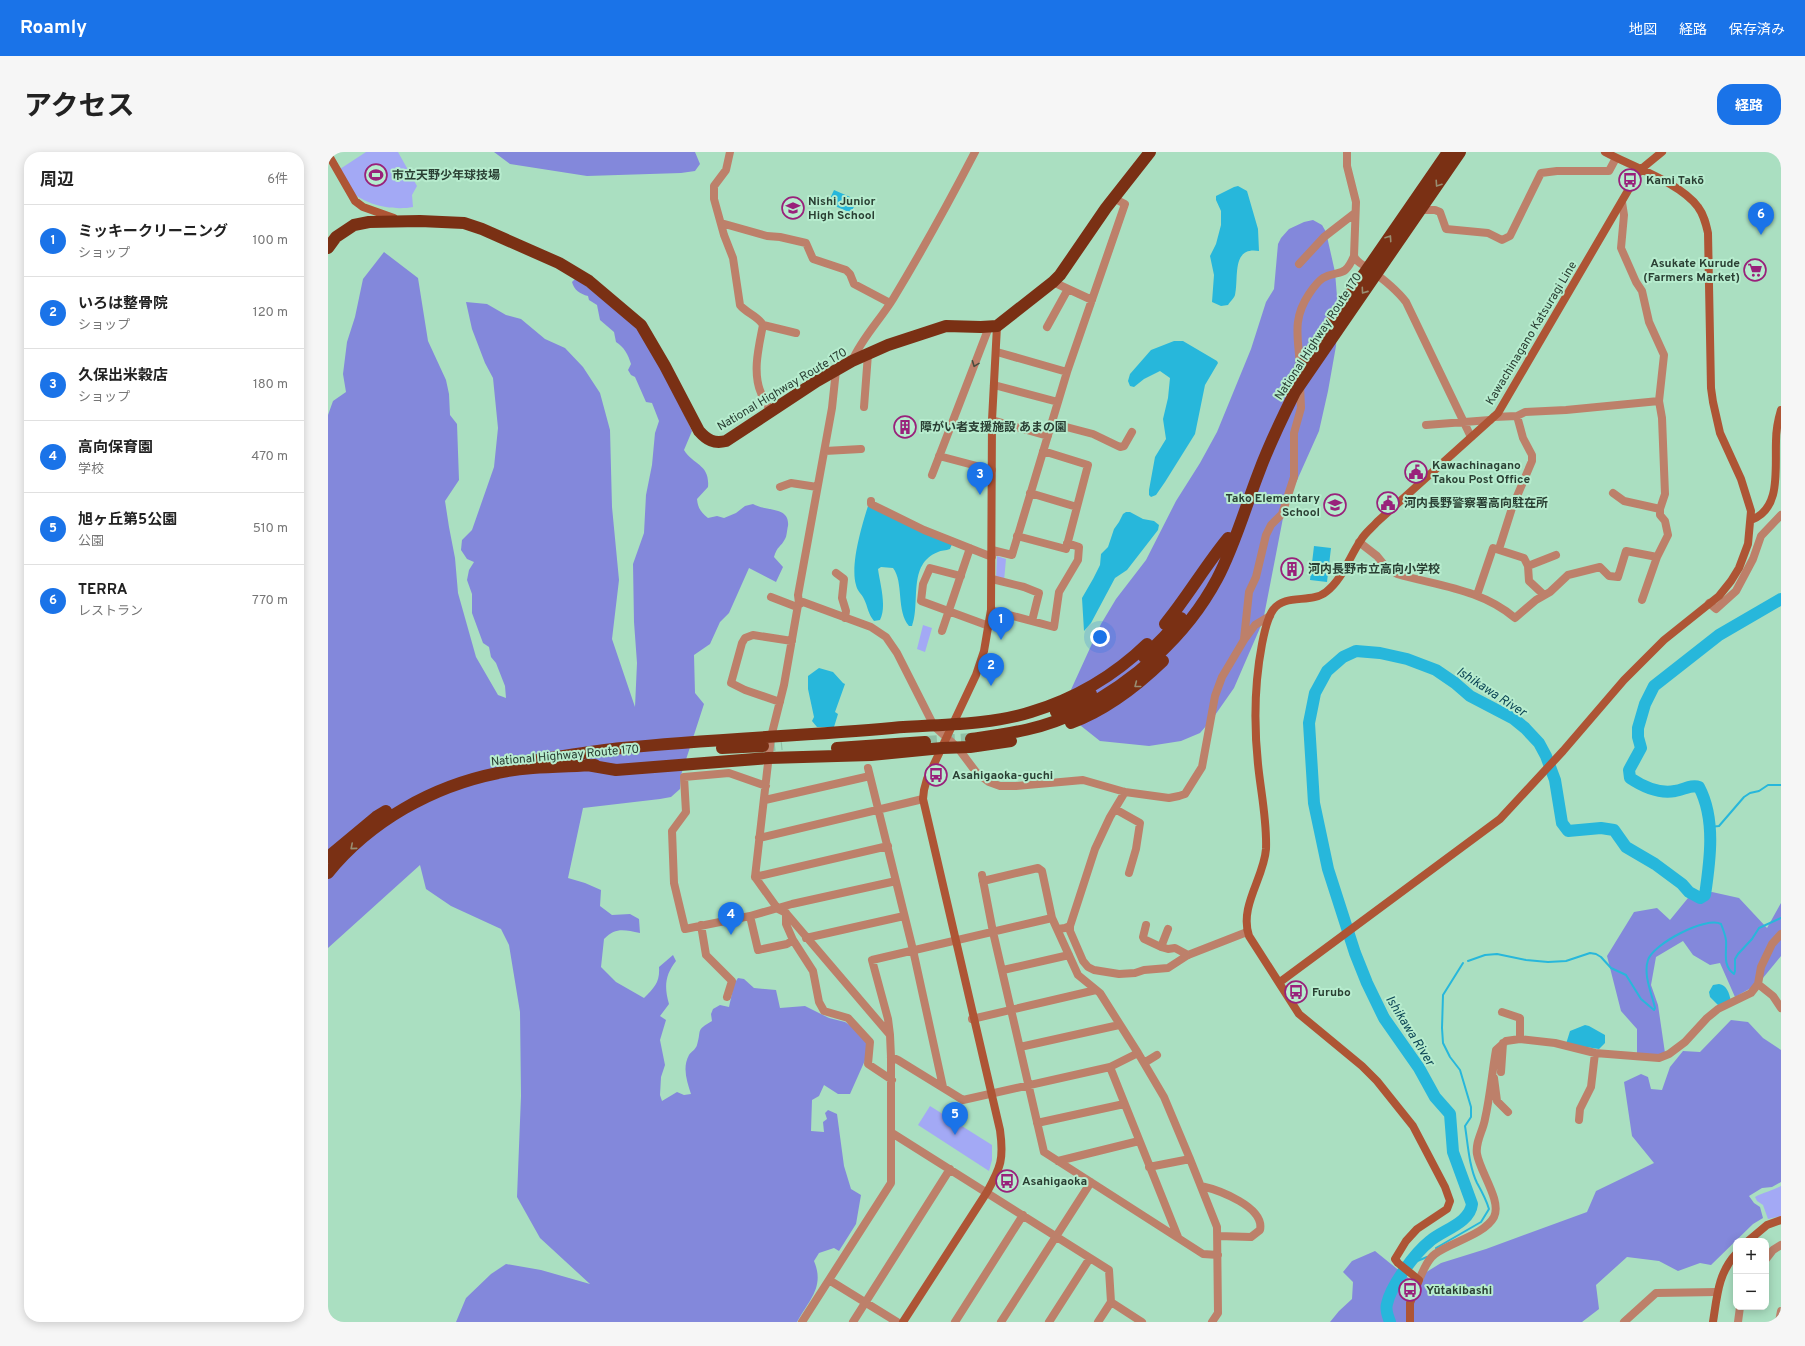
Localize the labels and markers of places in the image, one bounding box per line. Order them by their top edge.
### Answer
sports icon: 市立天野少年球技場 [363,162,389,188]
bus stop icon: Kami Takō [1617,167,1643,193]
place label: 市立天野少年球技場 [392,168,500,184]
place label: Kami Takō [1646,173,1704,189]
place label: Nishi Junior High School [808,194,875,224]
school or university icon: Nishi Junior High School [780,195,806,221]
pin: 6 [1748,202,1774,235]
place label: Asukate Kurude (Farmers Market) [1643,256,1740,286]
supermarket icon: Asukate Kurude (Farmers Market) [1742,257,1768,283]
building icon: 障がい者支援施設 あまの園 [892,414,918,440]
place label: 障がい者支援施設 あまの園 [920,420,1067,436]
place label: Kawachinagano Takou Post Office [1432,458,1530,488]
public building icon: Kawachinagano Takou Post Office [1403,459,1429,485]
pin: 3 [967,462,993,495]
public building icon: 河内長野警察署高向駐在所 [1375,490,1401,516]
place label: Tako Elementary School [1225,491,1320,521]
school or university icon: Tako Elementary School [1322,492,1348,518]
place label: 河内長野警察署高向駐在所 [1404,496,1548,512]
building icon: 河内長野市立高向小学校 [1279,556,1305,582]
place label: 河内長野市立高向小学校 [1308,562,1440,578]
pin: 1 [988,607,1014,640]
pin: 2 [978,653,1004,686]
bus stop icon: Asahigaoka-guchi [923,762,949,788]
place label: Asahigaoka-guchi [952,768,1053,784]
pin: 4 [718,902,744,935]
bus stop icon: Furubo [1283,979,1309,1005]
place label: Furubo [1312,985,1351,1001]
pin: 5 [942,1102,968,1135]
bus stop icon: Asahigaoka [994,1168,1020,1194]
place label: Asahigaoka [1022,1174,1087,1190]
bus stop icon: Yūtakibashi [1397,1277,1423,1303]
place label: Yūtakibashi [1426,1283,1492,1299]

